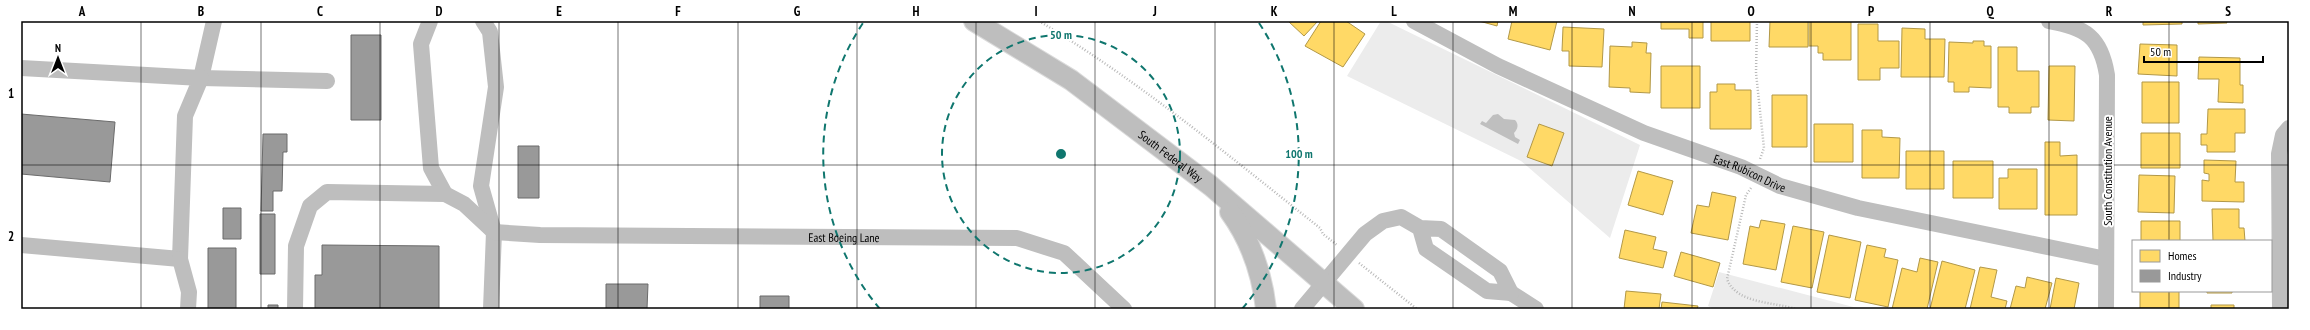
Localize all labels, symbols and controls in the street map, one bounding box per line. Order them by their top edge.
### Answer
text: A [78,3,86,20]
text: B [198,3,204,20]
text: C [317,3,323,20]
text: D [436,3,443,20]
text: E [556,3,562,20]
text: F [675,3,681,20]
text: G [794,3,801,20]
text: H [913,3,920,20]
text: I [1034,3,1038,20]
text: J [1152,3,1157,20]
text: K [1271,3,1278,20]
text: L [1391,3,1397,20]
text: M [1509,3,1518,20]
text: N [1628,3,1636,20]
text: O [1747,3,1755,20]
text: P [1868,3,1874,20]
text: Q [1986,3,1994,20]
text: R [2106,3,2113,20]
text: S [2225,3,2231,20]
text: 50 m [1050,27,1072,42]
north arrow [38,38,78,78]
scale bar [2144,38,2263,64]
text: N [55,41,61,55]
text: 50 m [2150,44,2171,59]
text: 1 [8,85,14,102]
street label: South Constitution Avenue [2100,116,2115,226]
street label: South Federal Way [1136,127,1207,185]
text: 100 m [1285,146,1313,161]
centre of rings [1054,147,1068,161]
street label: East Rubicon Drive [1712,150,1788,195]
text: 2 [8,228,14,245]
street label: East Boeing Lane [808,229,880,245]
legend [2132,240,2272,292]
text: Homes [2168,248,2196,263]
text: Industry [2168,268,2202,283]

